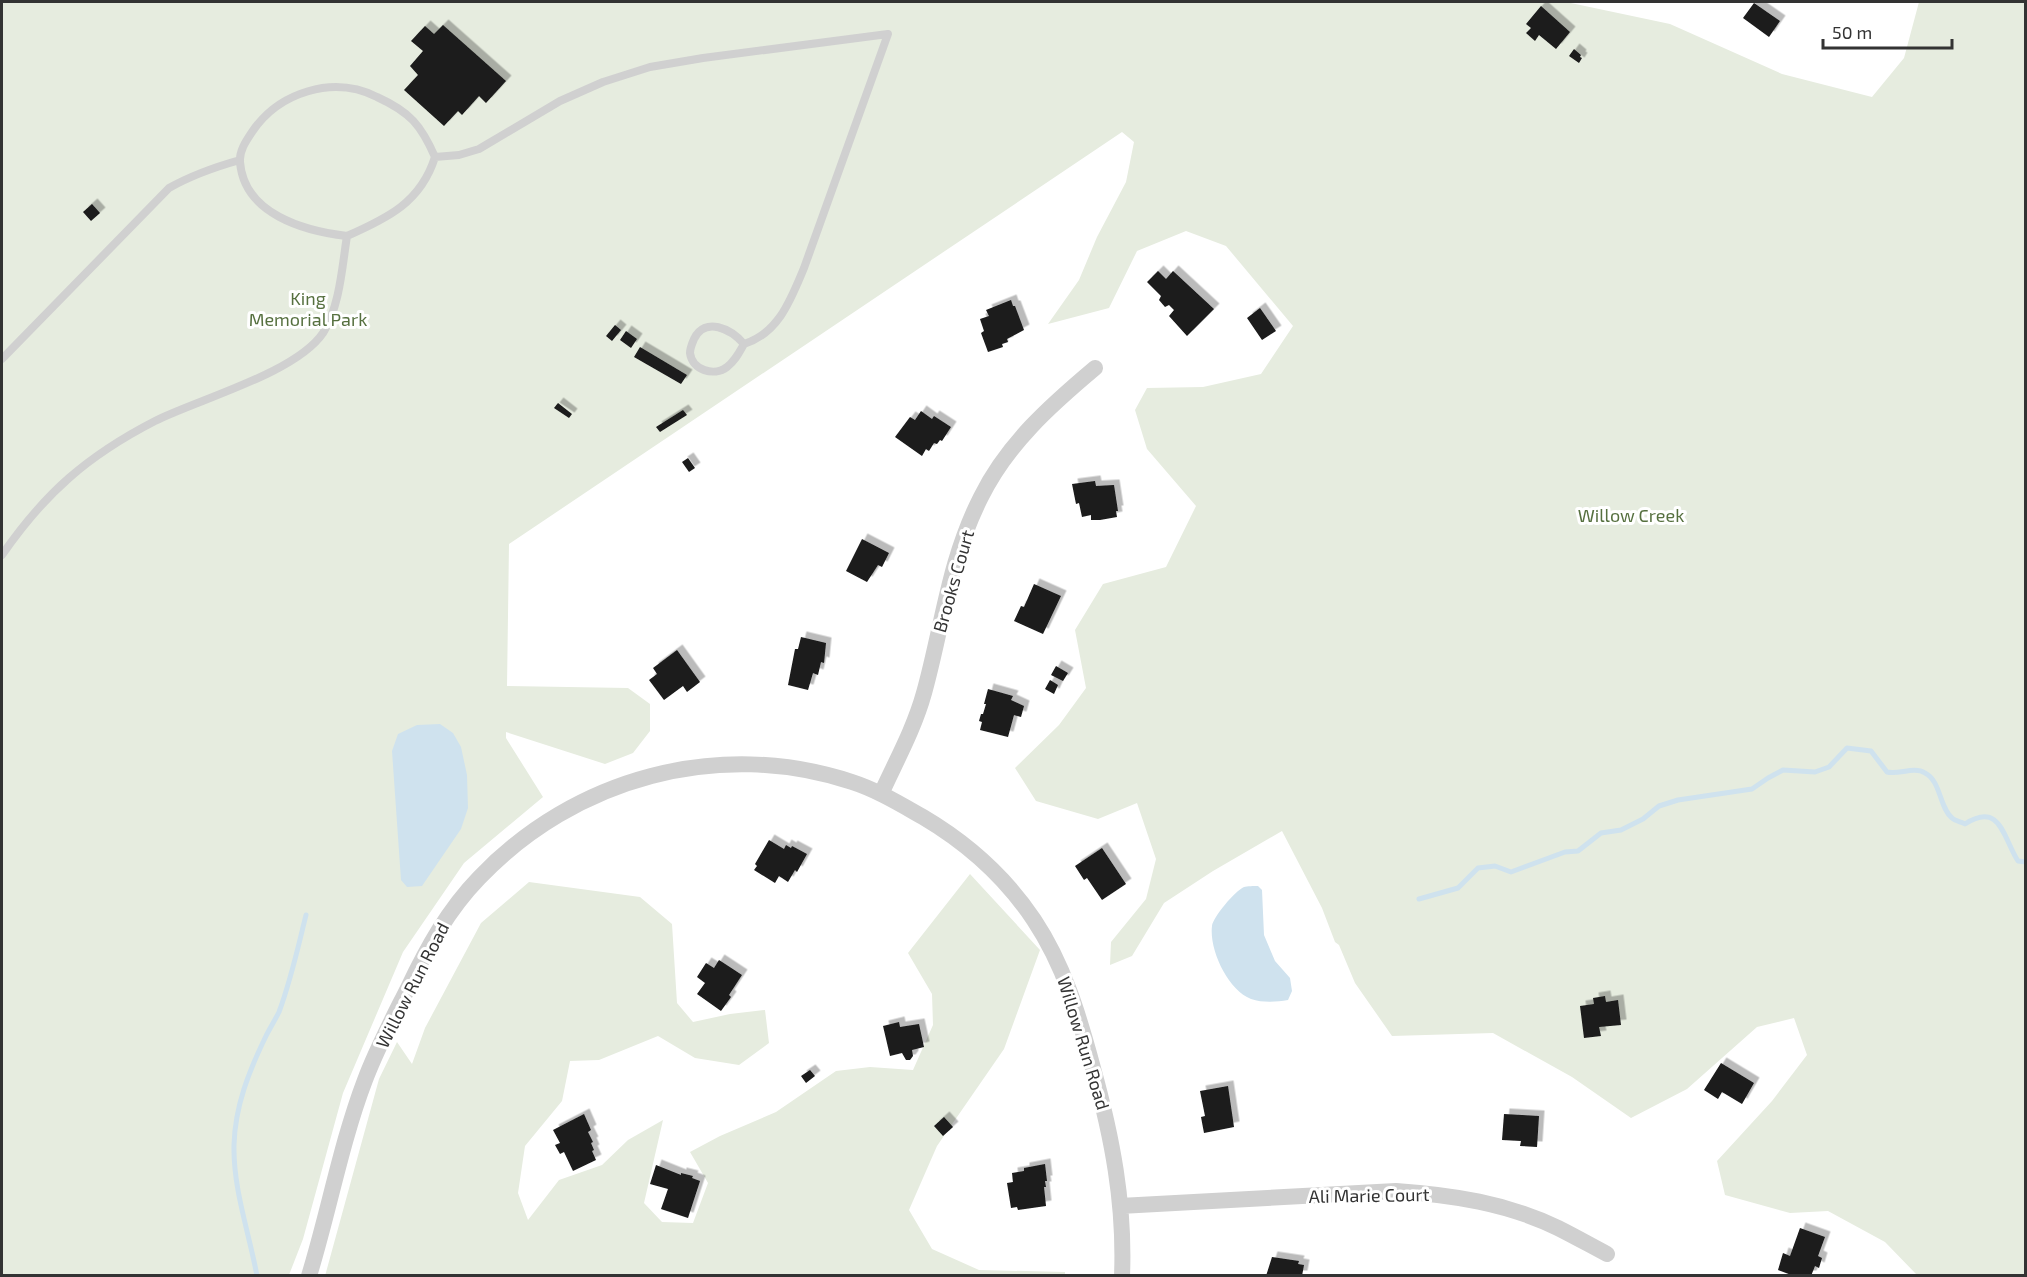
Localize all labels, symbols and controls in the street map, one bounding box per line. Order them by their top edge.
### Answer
scale bar [1823,12,1952,50]
text: 50 m [1832,21,1872,43]
park label: King Memorial Park [249,287,367,330]
park label: Willow Creek [1578,504,1684,526]
street label: Brooks Court [928,527,978,635]
street label: Willow Run Road [371,918,453,1052]
street label: Willow Run Road [1053,974,1115,1112]
street label: Ali Marie Court [1308,1183,1430,1207]

